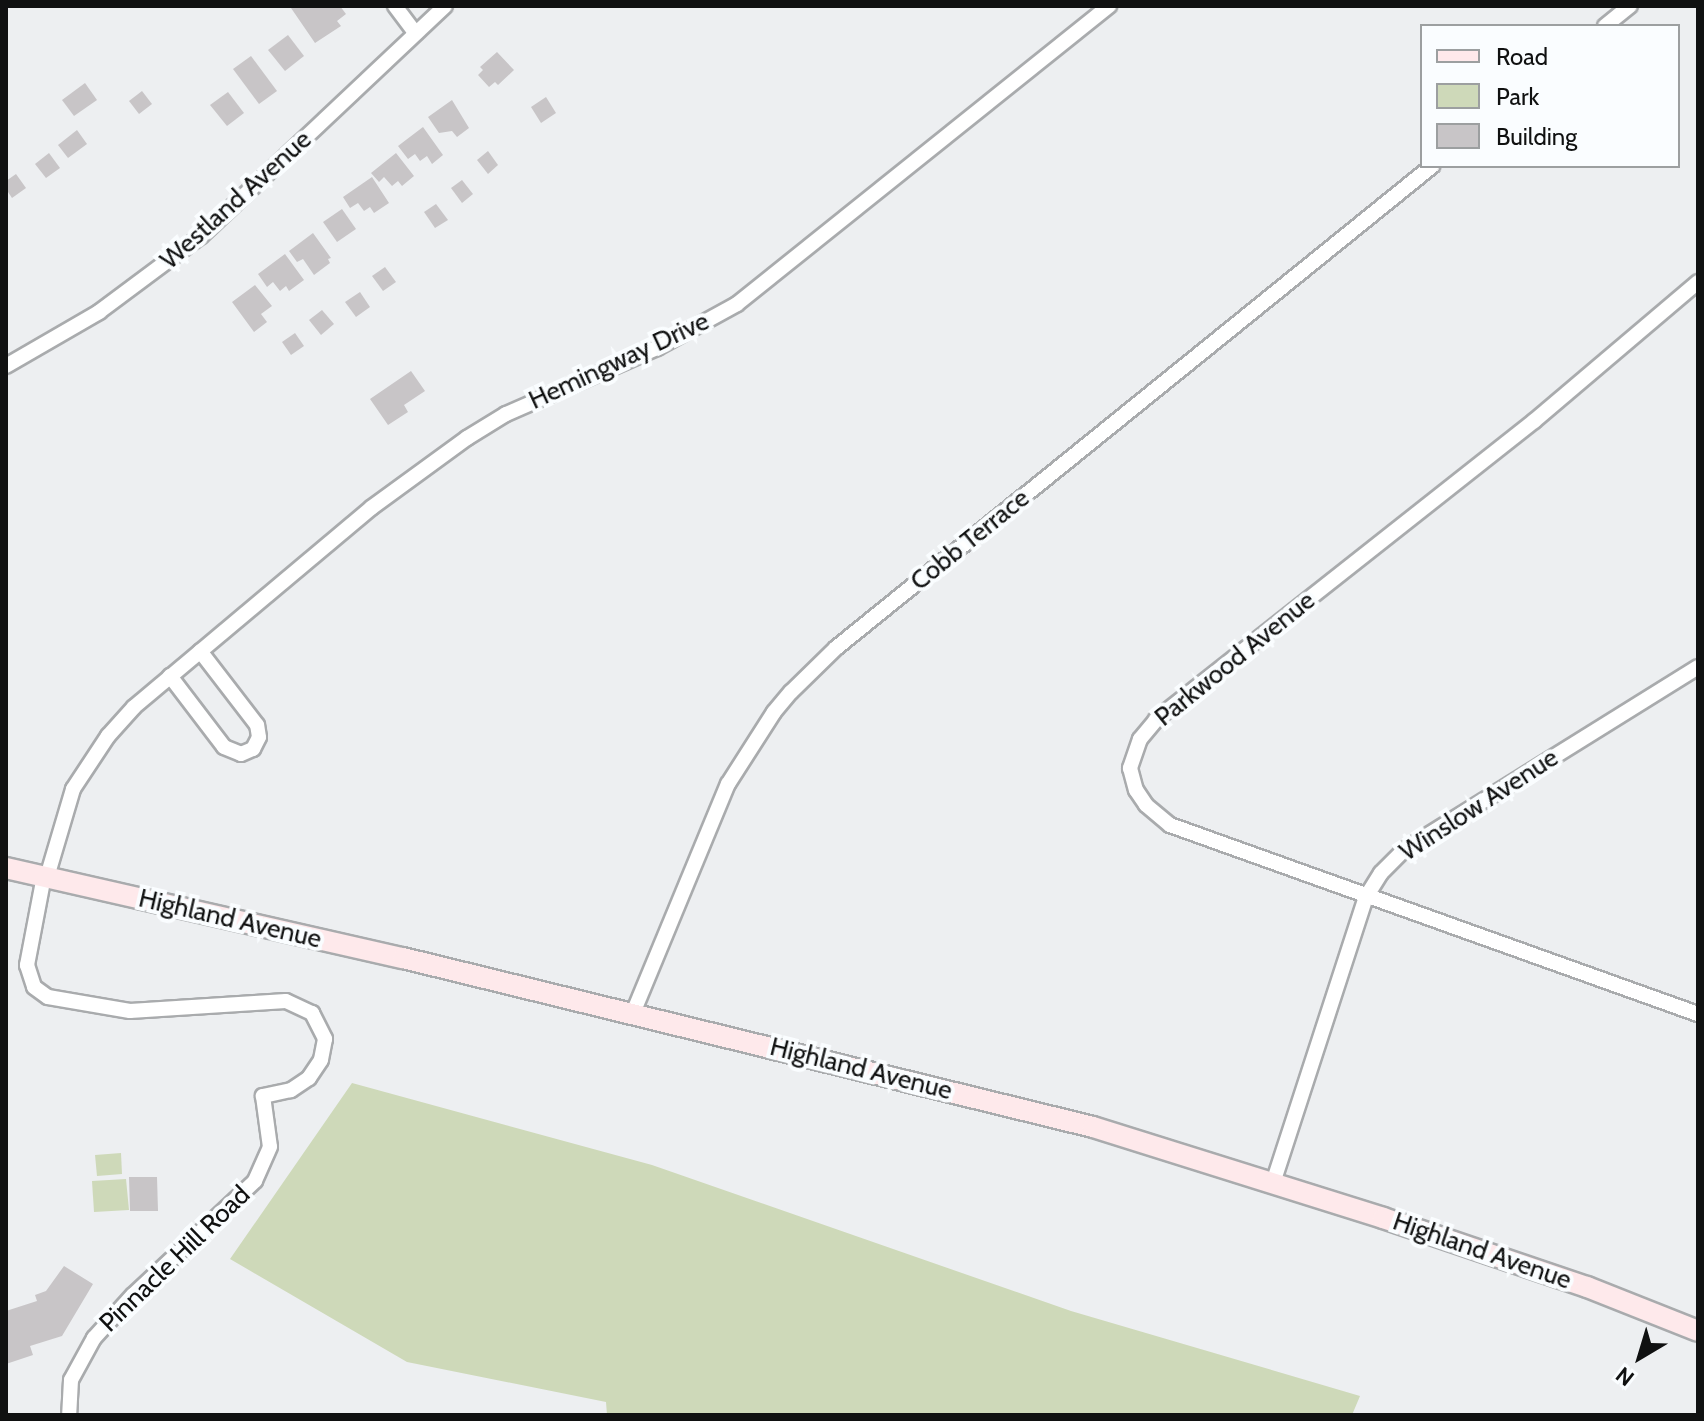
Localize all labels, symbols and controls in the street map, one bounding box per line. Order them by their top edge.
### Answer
legend [1420,24,1680,168]
text: Road [1496,42,1548,71]
text: Park [1496,82,1539,111]
text: Building [1496,122,1577,151]
street label: Westland Avenue [154,124,318,276]
street label: Hemingway Drive [524,306,714,416]
street label: Cobb Terrace [904,483,1036,597]
street label: Parkwood Avenue [1149,585,1321,733]
street label: Winslow Avenue [1394,742,1564,868]
street label: Highland Avenue [136,883,324,955]
street label: Highland Avenue [767,1031,955,1107]
street label: Pinnacle Hill Road [93,1179,257,1339]
street label: Highland Avenue [1389,1206,1575,1296]
north arrow [1600,1317,1680,1397]
text: N [1610,1361,1639,1392]

